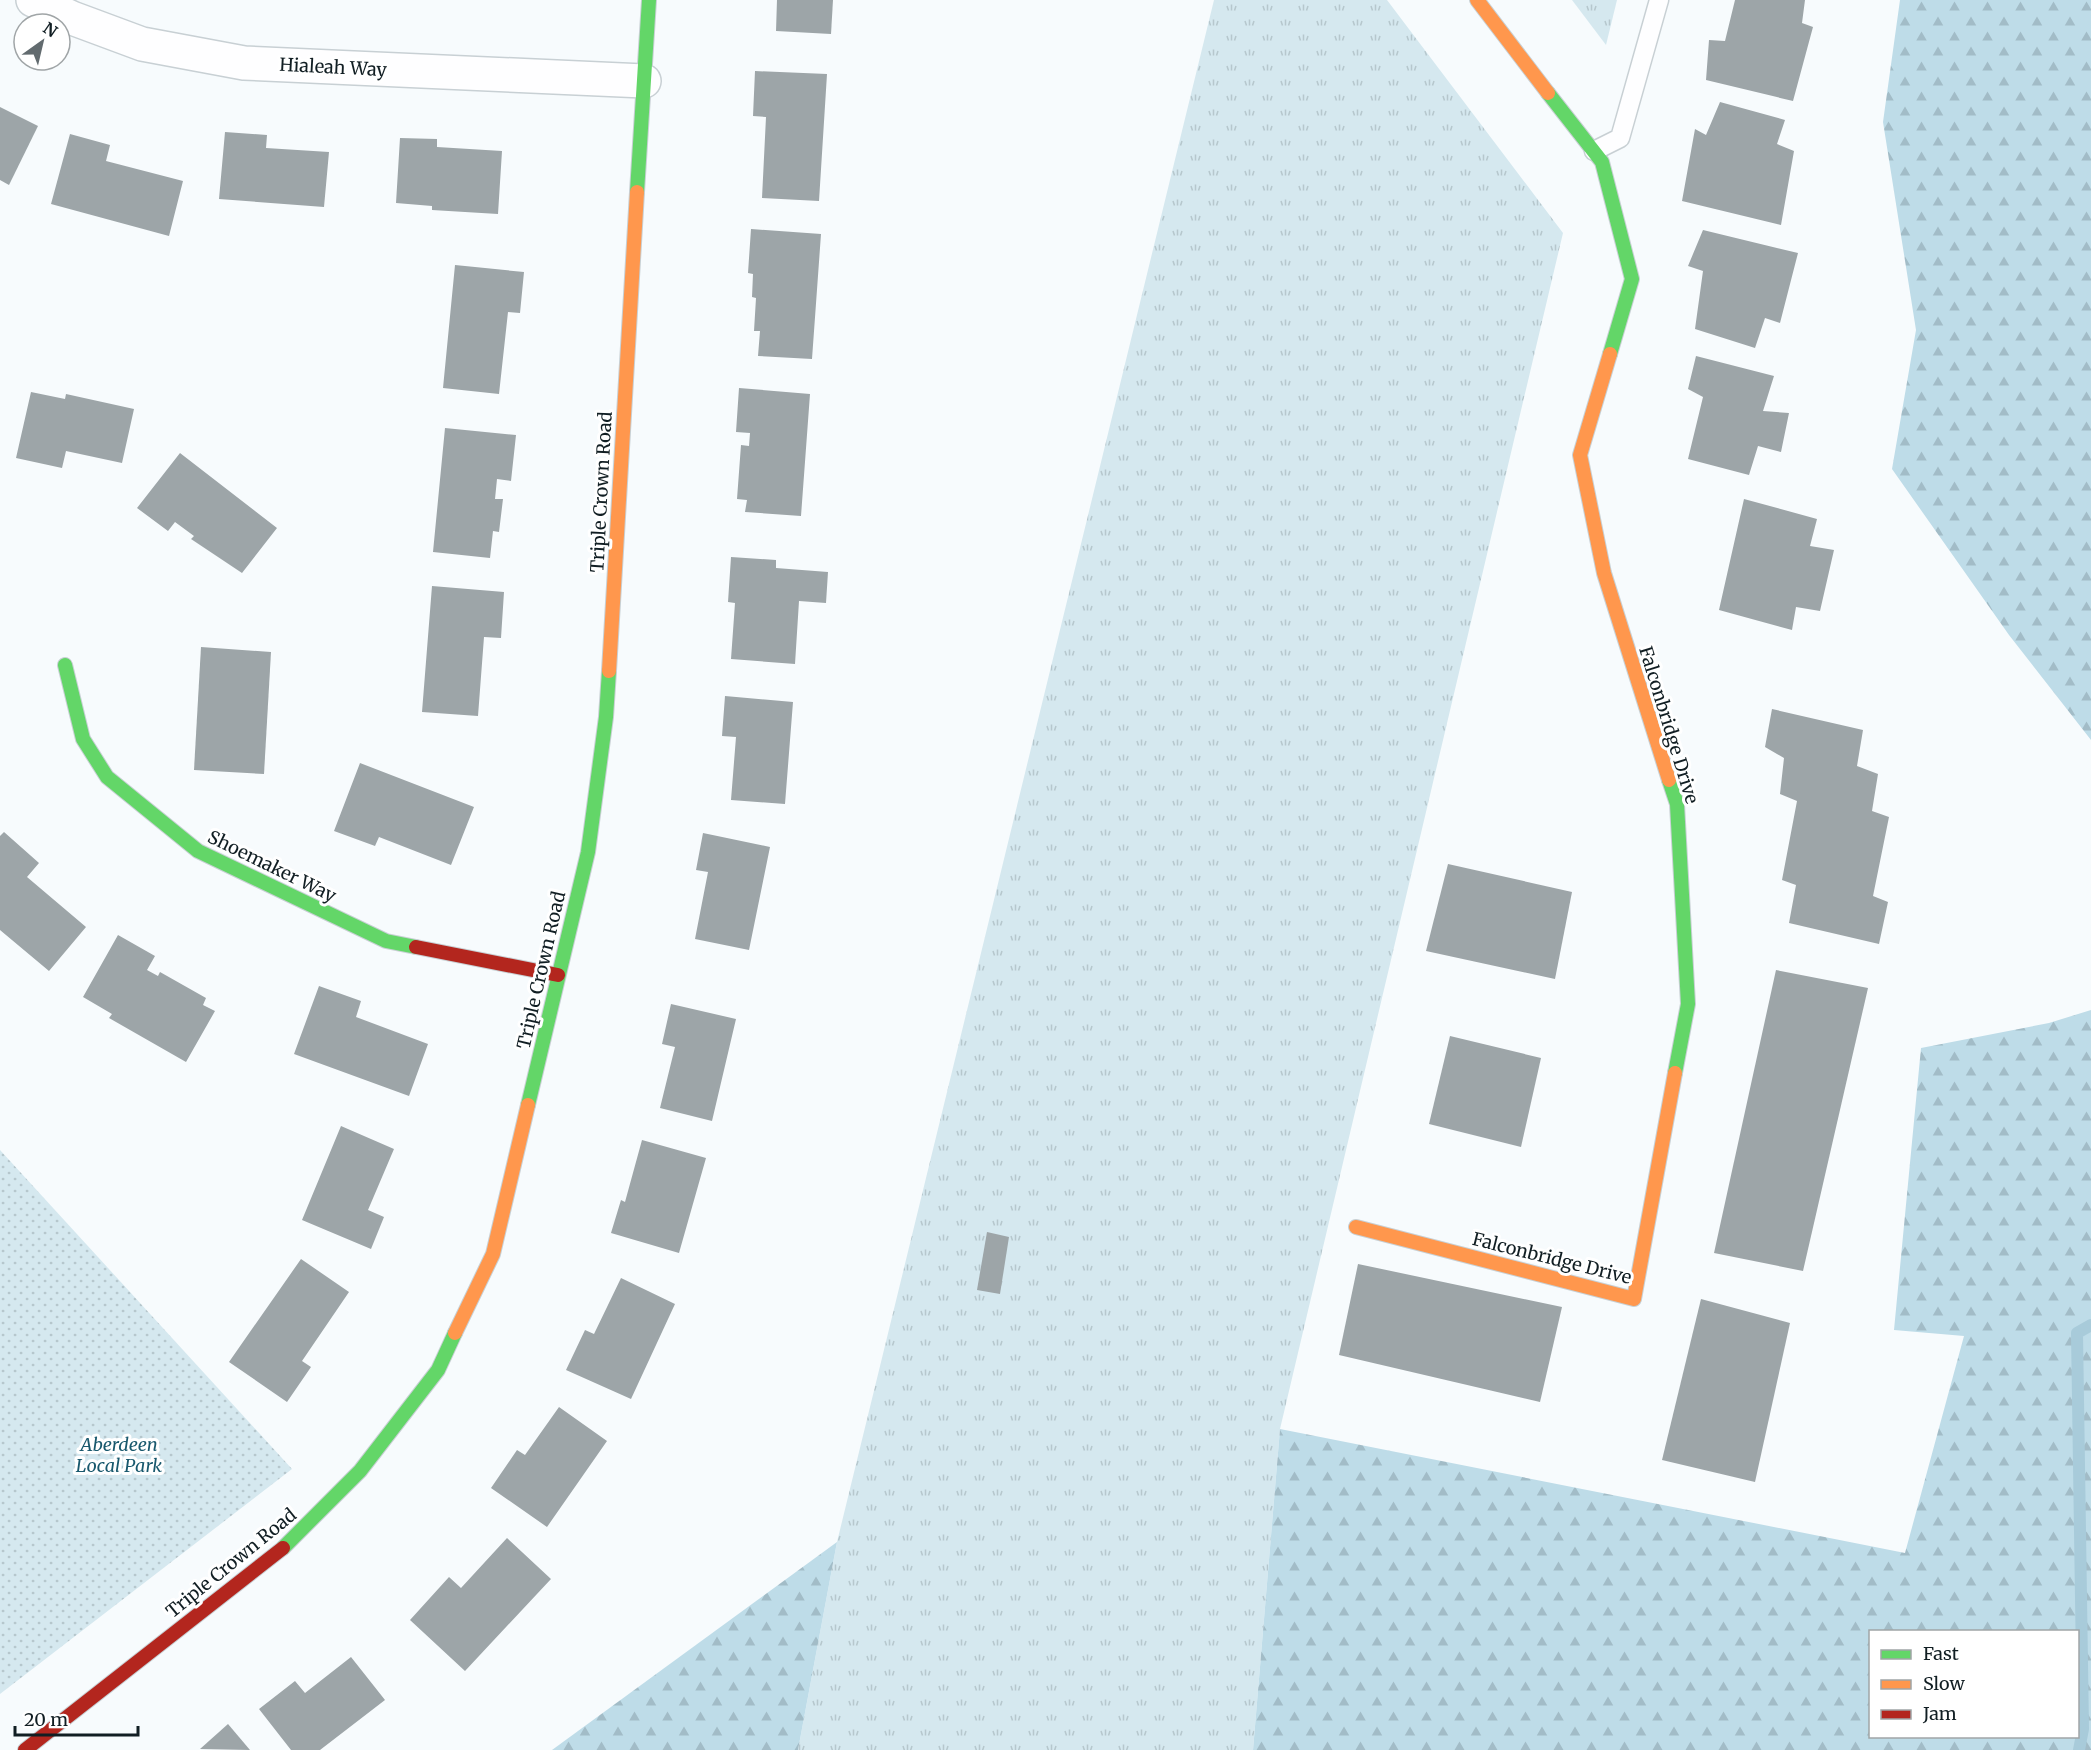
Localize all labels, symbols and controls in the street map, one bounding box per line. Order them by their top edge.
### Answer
north arrow [12,12,72,72]
text: N [40,18,62,42]
street label: Hialeah Way [279,53,388,81]
street label: Triple Crown Road [585,411,617,573]
street label: Falconbridge Drive [1634,644,1704,806]
street label: Shoemaker Way [204,825,340,907]
street label: Triple Crown Road [512,889,570,1051]
street label: Falconbridge Drive [1470,1227,1634,1289]
park label: Aberdeen Local Park [76,1433,162,1477]
street label: Triple Crown Road [161,1503,301,1623]
legend [1869,1630,2079,1738]
text: Fast [1923,1642,1959,1665]
text: Slow [1923,1672,1966,1695]
scale bar [15,1699,138,1737]
text: Jam [1922,1702,1957,1725]
text: 20 m [24,1708,68,1731]

